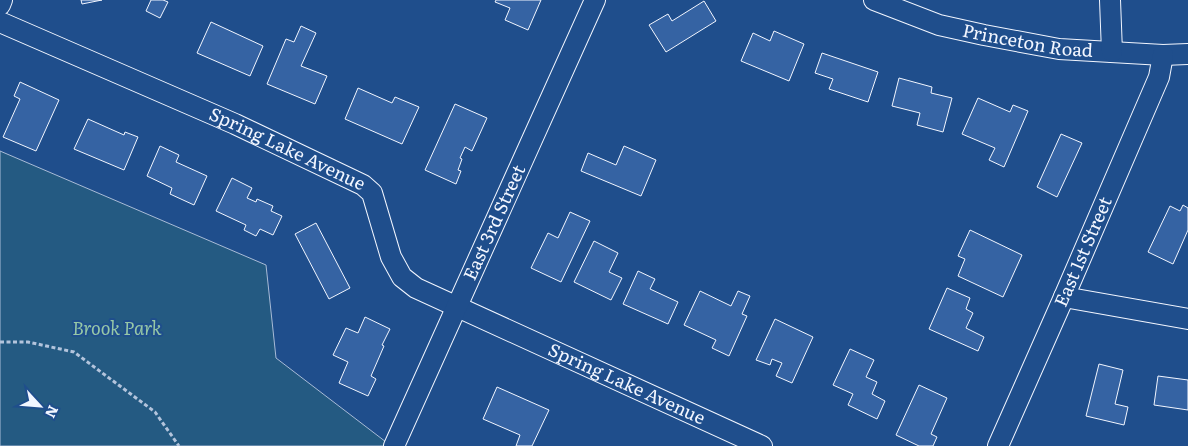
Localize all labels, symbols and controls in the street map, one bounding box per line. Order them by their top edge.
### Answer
street label: Princeton Road [960,16,1094,63]
street label: Spring Lake Avenue [205,99,370,196]
street label: East 3rd Street [455,159,531,284]
street label: East 1st Street [1046,191,1118,311]
park label: Brook Park [72,314,162,341]
street label: Spring Lake Avenue [544,335,710,430]
north arrow [15,381,65,431]
text: N [41,402,64,422]

